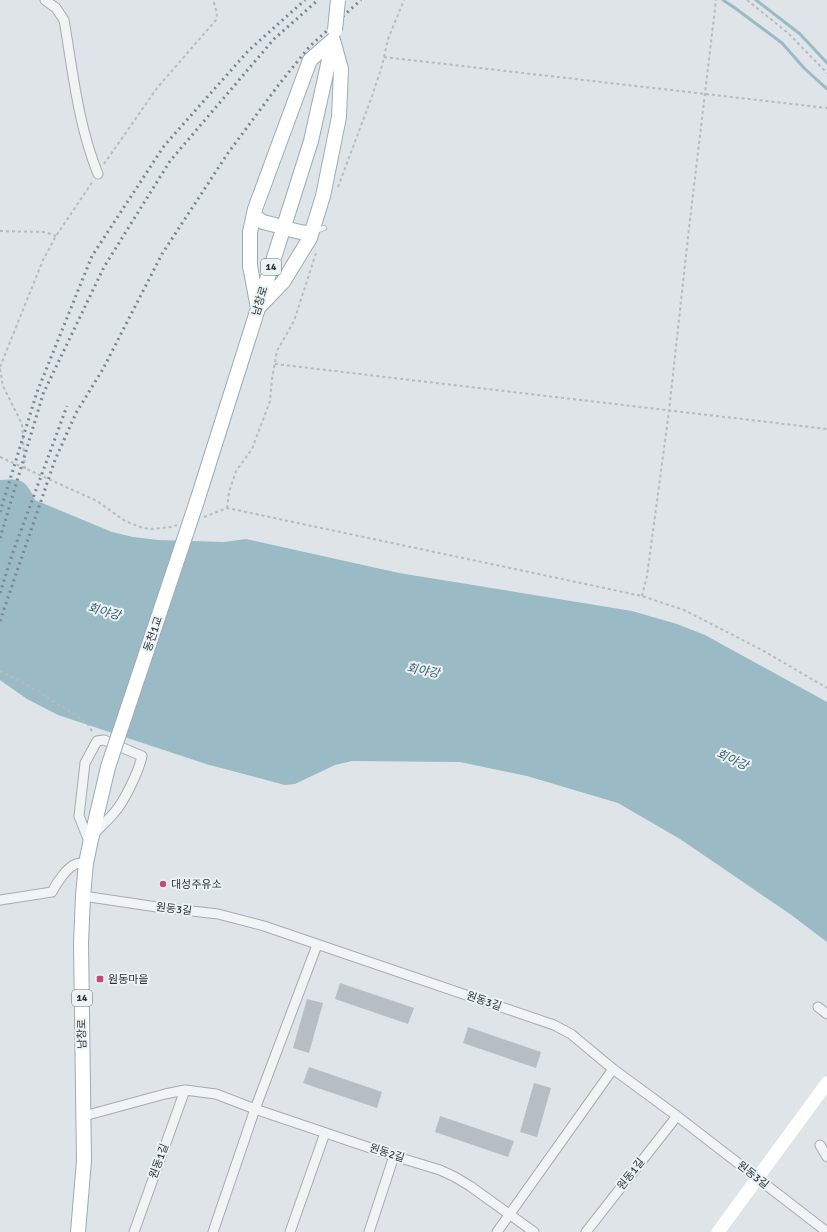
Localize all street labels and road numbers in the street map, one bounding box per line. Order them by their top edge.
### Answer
road number: 14 [261,259,281,275]
street label: 남창로 [249,285,271,317]
street label: 동천1교 [141,615,165,653]
street label: 원동3길 [155,900,193,918]
street label: 원동3길 [465,989,503,1013]
road number: 14 [72,990,92,1006]
street label: 남창로 [75,1019,89,1049]
street label: 원동2길 [368,1141,406,1165]
street label: 원동1길 [147,1142,171,1180]
street label: 원동1길 [615,1156,647,1192]
street label: 원동3길 [735,1159,771,1191]

